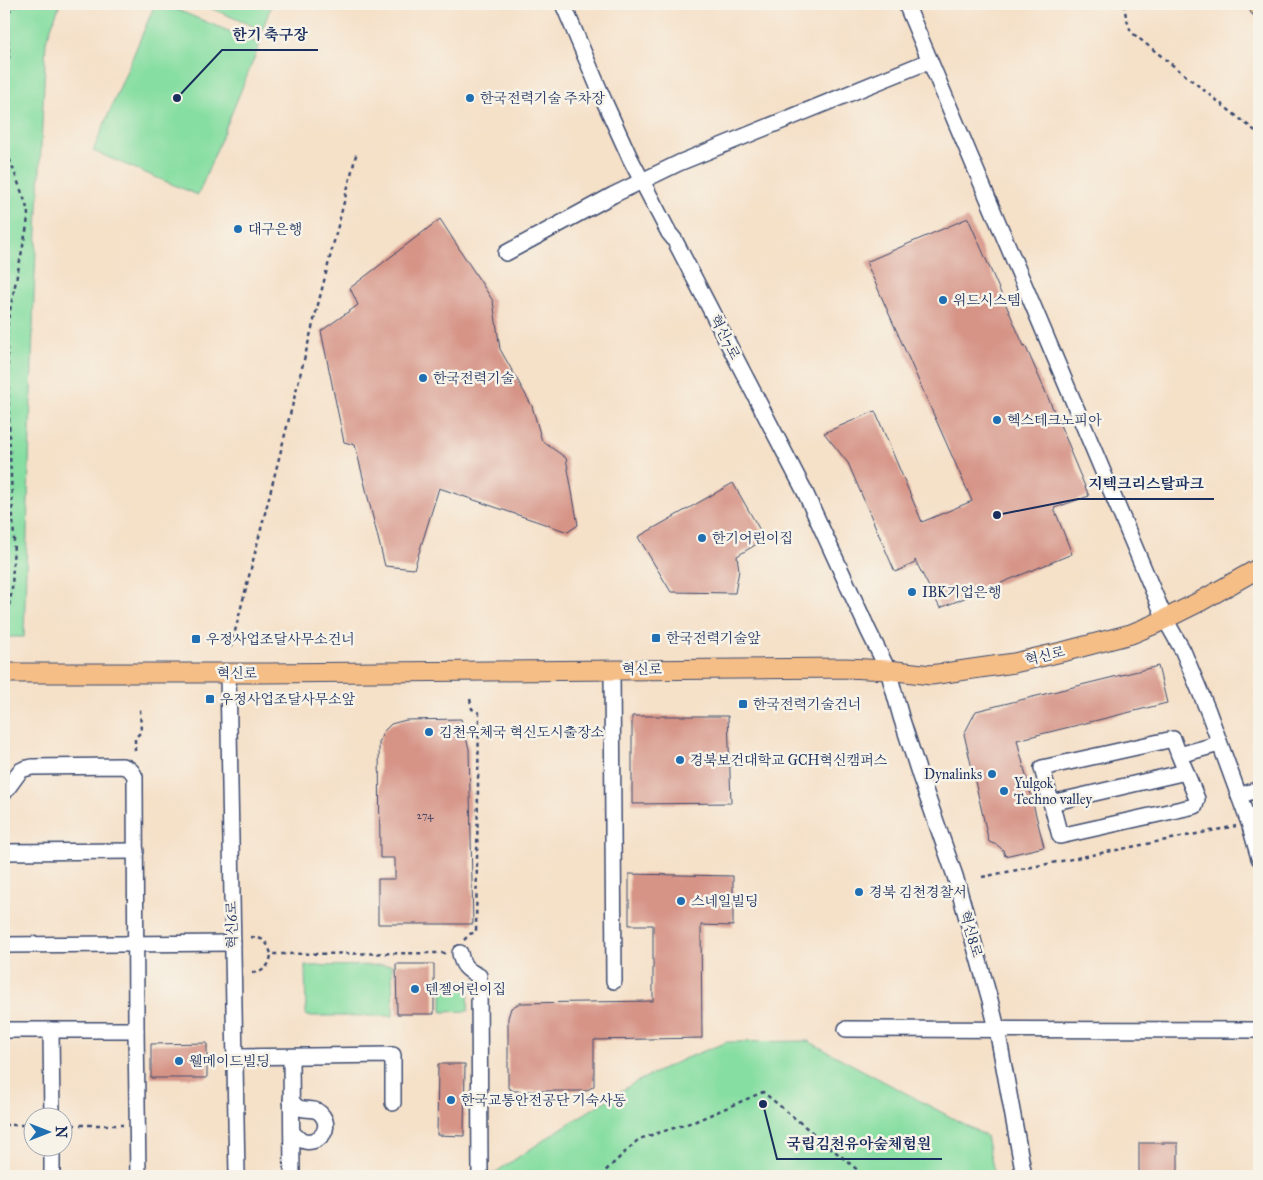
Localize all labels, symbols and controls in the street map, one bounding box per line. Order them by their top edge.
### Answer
callout: 한기 축구장 [222,20,318,50]
text: 한기 축구장 [232,26,308,44]
place label: 한국전력기술 주차장 [480,90,605,107]
marker: 한국전력기술 주차장 [464,92,476,104]
place label: 대구은행 [248,221,302,238]
marker: 대구은행 [232,223,244,235]
place label: 위드시스템 [953,292,1021,309]
marker: 위드시스템 [937,294,949,306]
street label: 혁신7로 [707,312,744,363]
place label: 한국전력기술 [433,370,515,387]
marker: 한국전력기술 [417,372,429,384]
place label: 헥스테크노피아 [1007,412,1102,429]
marker: 헥스테크노피아 [991,414,1003,426]
callout: 지텍크리스탈파크 [1078,469,1214,499]
text: 지텍크리스탈파크 [1088,475,1204,493]
place label: 한기어린이집 [712,530,793,547]
marker: 한기어린이집 [696,532,708,544]
place label: IBK기업은행 [922,584,1001,601]
marker: IBK기업은행 [906,586,918,598]
place label: 한국전력기술앞 [666,630,761,647]
place label: 우정사업조달사무소건너 [206,631,355,648]
marker: 한국전력기술앞 [650,632,662,644]
marker: 우정사업조달사무소건너 [190,633,202,645]
street label: 혁신로 [1023,643,1067,669]
street label: 혁신로 [622,661,663,678]
street label: 혁신로 [217,665,258,682]
place label: 우정사업조달사무소앞 [220,691,356,708]
marker: 우정사업조달사무소앞 [204,693,216,705]
place label: 한국전력기술건너 [753,696,861,713]
marker: 한국전력기술건너 [737,698,749,710]
place label: 김천우체국 혁신도시출장소 [439,724,605,741]
marker: 김천우체국 혁신도시출장소 [423,726,435,738]
place label: 경북보건대학교 GCH혁신캠퍼스 [690,752,888,769]
marker: 경북보건대학교 GCH혁신캠퍼스 [674,754,686,766]
place label: Dynalinks [924,766,982,783]
marker: Dynalinks [986,768,998,780]
place label: Yulgok Techno valley [1014,775,1093,808]
marker: Yulgok Techno valley [998,785,1010,797]
house number: 274 [417,809,434,822]
place label: 경북 김천경찰서 [869,884,967,901]
marker: 경북 김천경찰서 [853,886,865,898]
place label: 스네일빌딩 [691,893,759,910]
marker: 스네일빌딩 [675,895,687,907]
street label: 혁신6로 [223,901,241,949]
street label: 혁신8로 [956,909,986,960]
place label: 텐젤어린이집 [425,981,506,998]
marker: 텐젤어린이집 [409,983,421,995]
place label: 웰메이드빌딩 [189,1053,270,1070]
marker: 웰메이드빌딩 [173,1055,185,1067]
place label: 한국교통안전공단 기숙사동 [461,1092,627,1109]
marker: 한국교통안전공단 기숙사동 [445,1094,457,1106]
north arrow [22,1108,72,1158]
text: N [52,1126,69,1138]
callout: 국립김천유아숲체험원 [777,1129,942,1159]
text: 국립김천유아숲체험원 [787,1135,931,1153]

